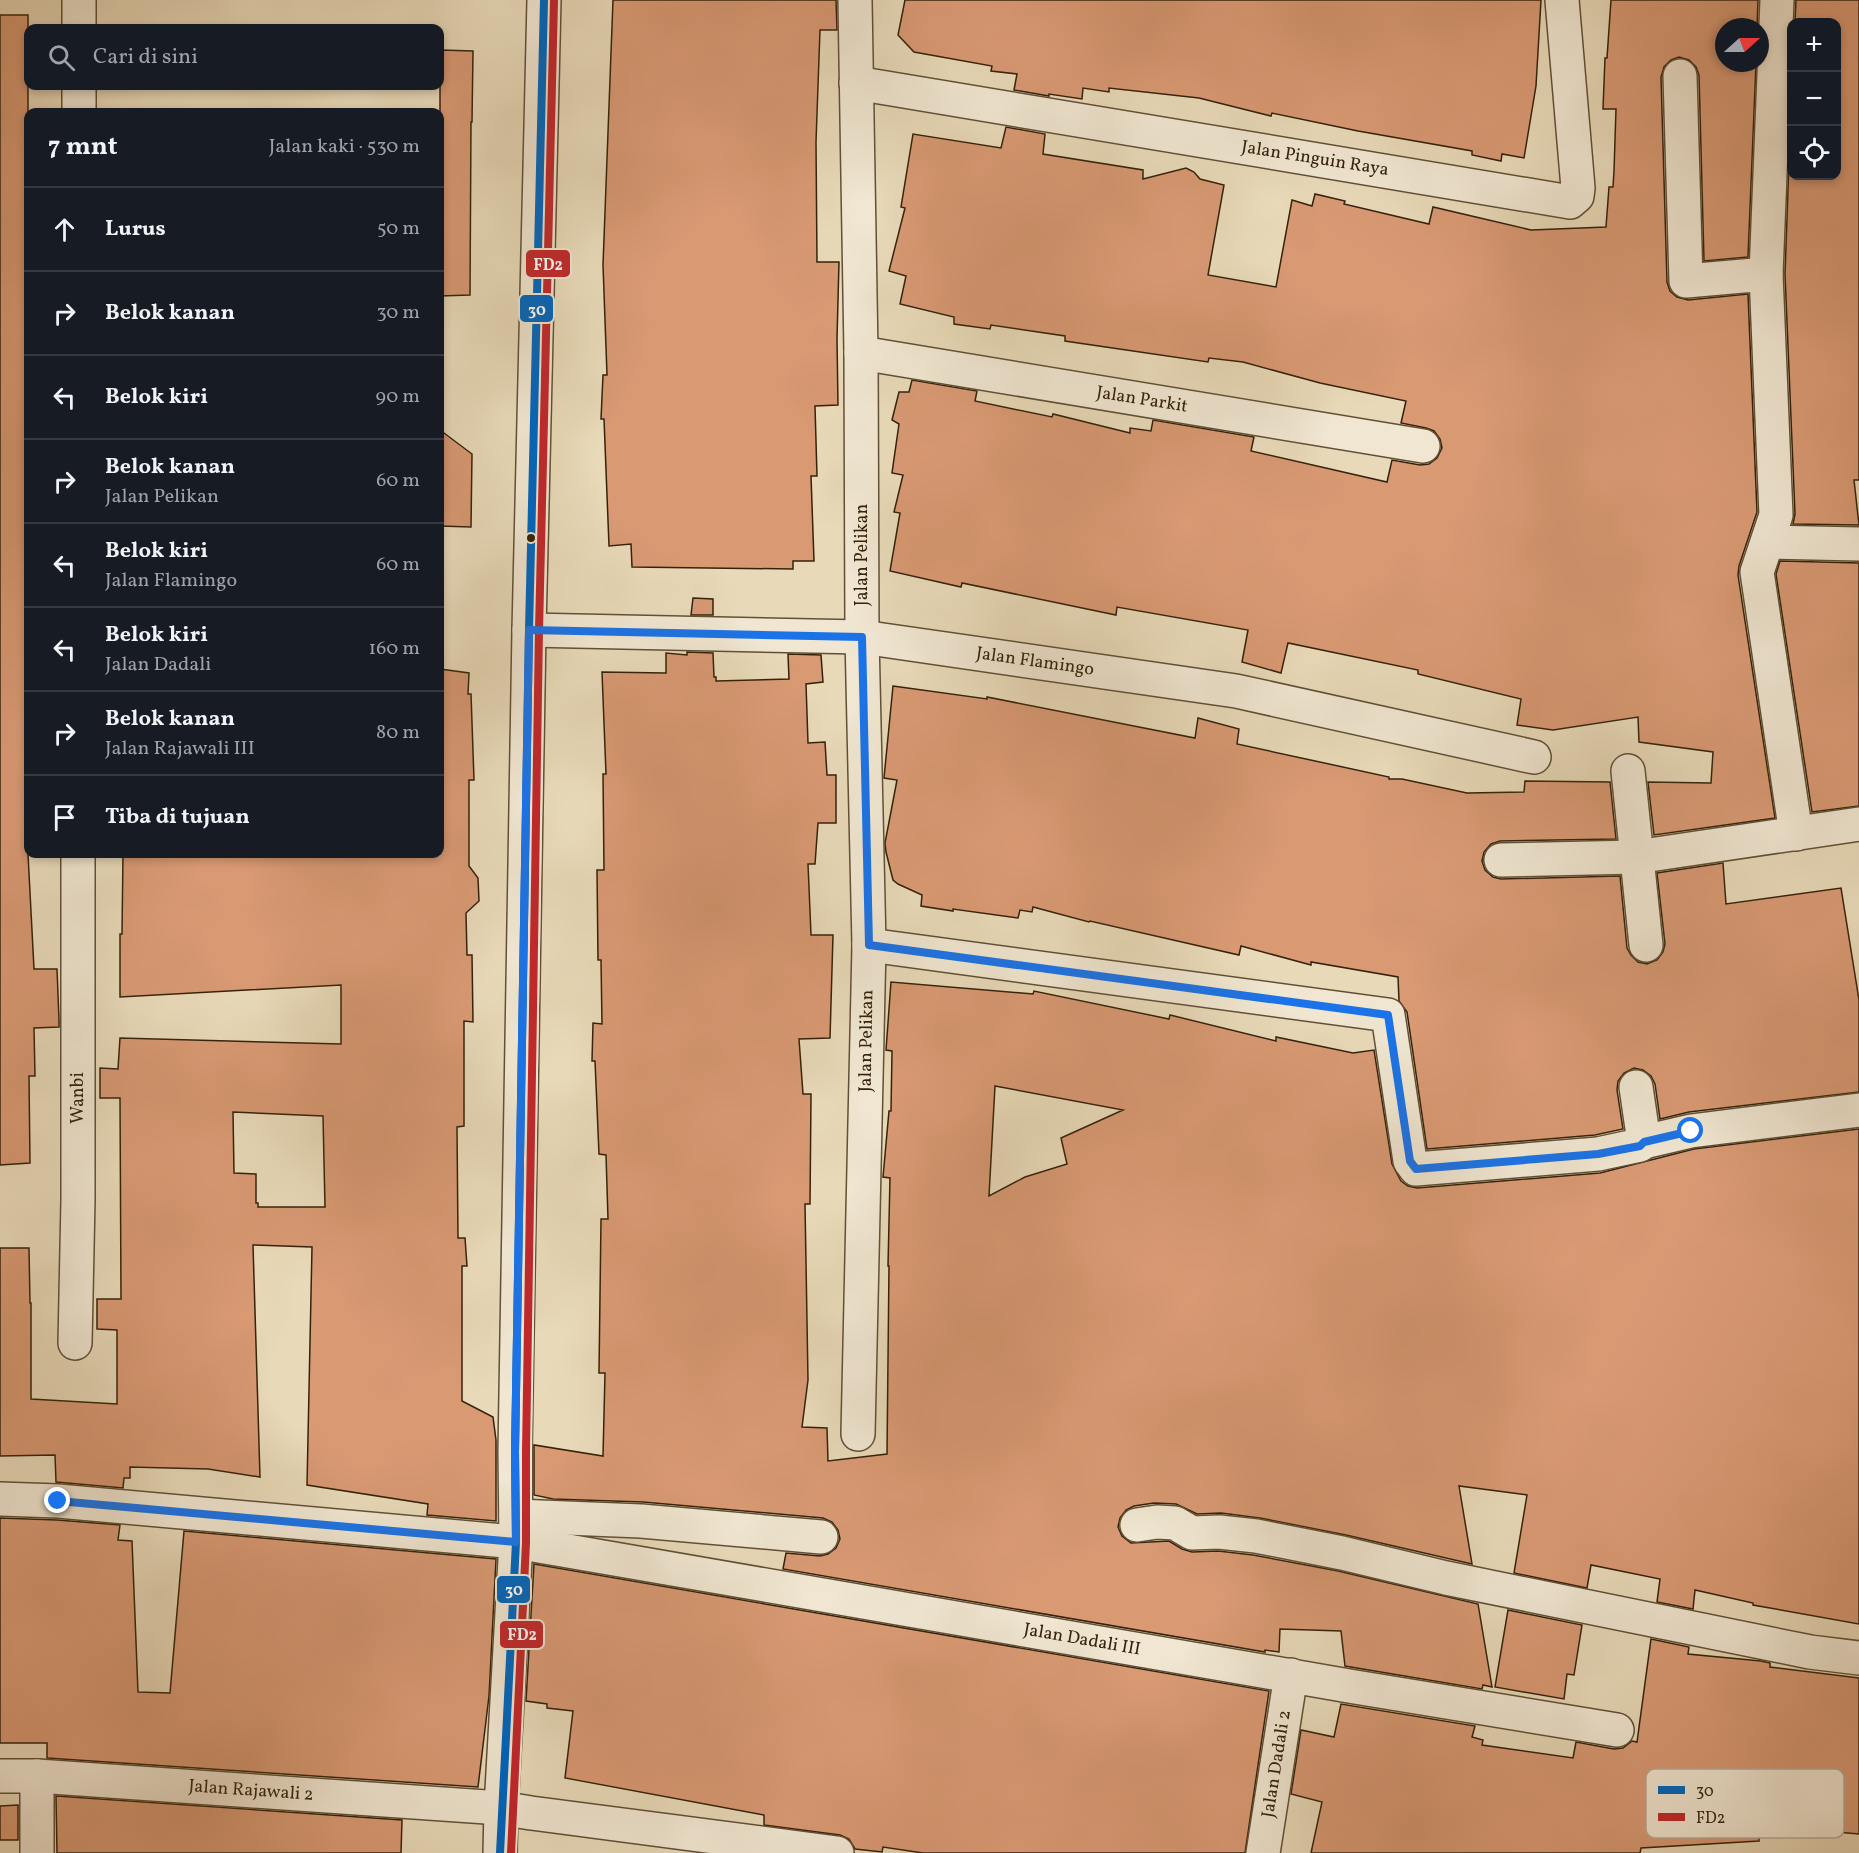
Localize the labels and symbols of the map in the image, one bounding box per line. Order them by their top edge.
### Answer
north arrow [1715,18,1769,72]
street label: Jalan Pinguin Raya [1240,135,1390,183]
line badge: FD2 [525,249,571,278]
text: FD2 [533,255,563,277]
line badge: 30 [519,294,554,323]
text: 30 [528,300,546,322]
street label: Jalan Parkit [1095,380,1189,420]
street label: Jalan Pelikan [850,503,875,606]
unlabelled marker [525,532,537,544]
street label: Jalan Flamingo [974,641,1096,683]
street label: Jalan Pelikan [854,989,880,1092]
street label: Wanbi [66,1072,91,1124]
route start [1677,1117,1703,1143]
route end [44,1487,70,1513]
line badge: 30 [496,1575,531,1604]
text: 30 [505,1580,523,1602]
street label: Jalan Dadali III [1022,1617,1142,1663]
line badge: FD2 [499,1620,544,1649]
text: FD2 [507,1625,537,1647]
street label: Jalan Dadali 2 [1256,1708,1298,1820]
legend [1646,1769,1844,1838]
street label: Jalan Rajawali 2 [188,1774,314,1808]
text: 30 [1696,1781,1714,1803]
text: FD2 [1696,1808,1725,1830]

